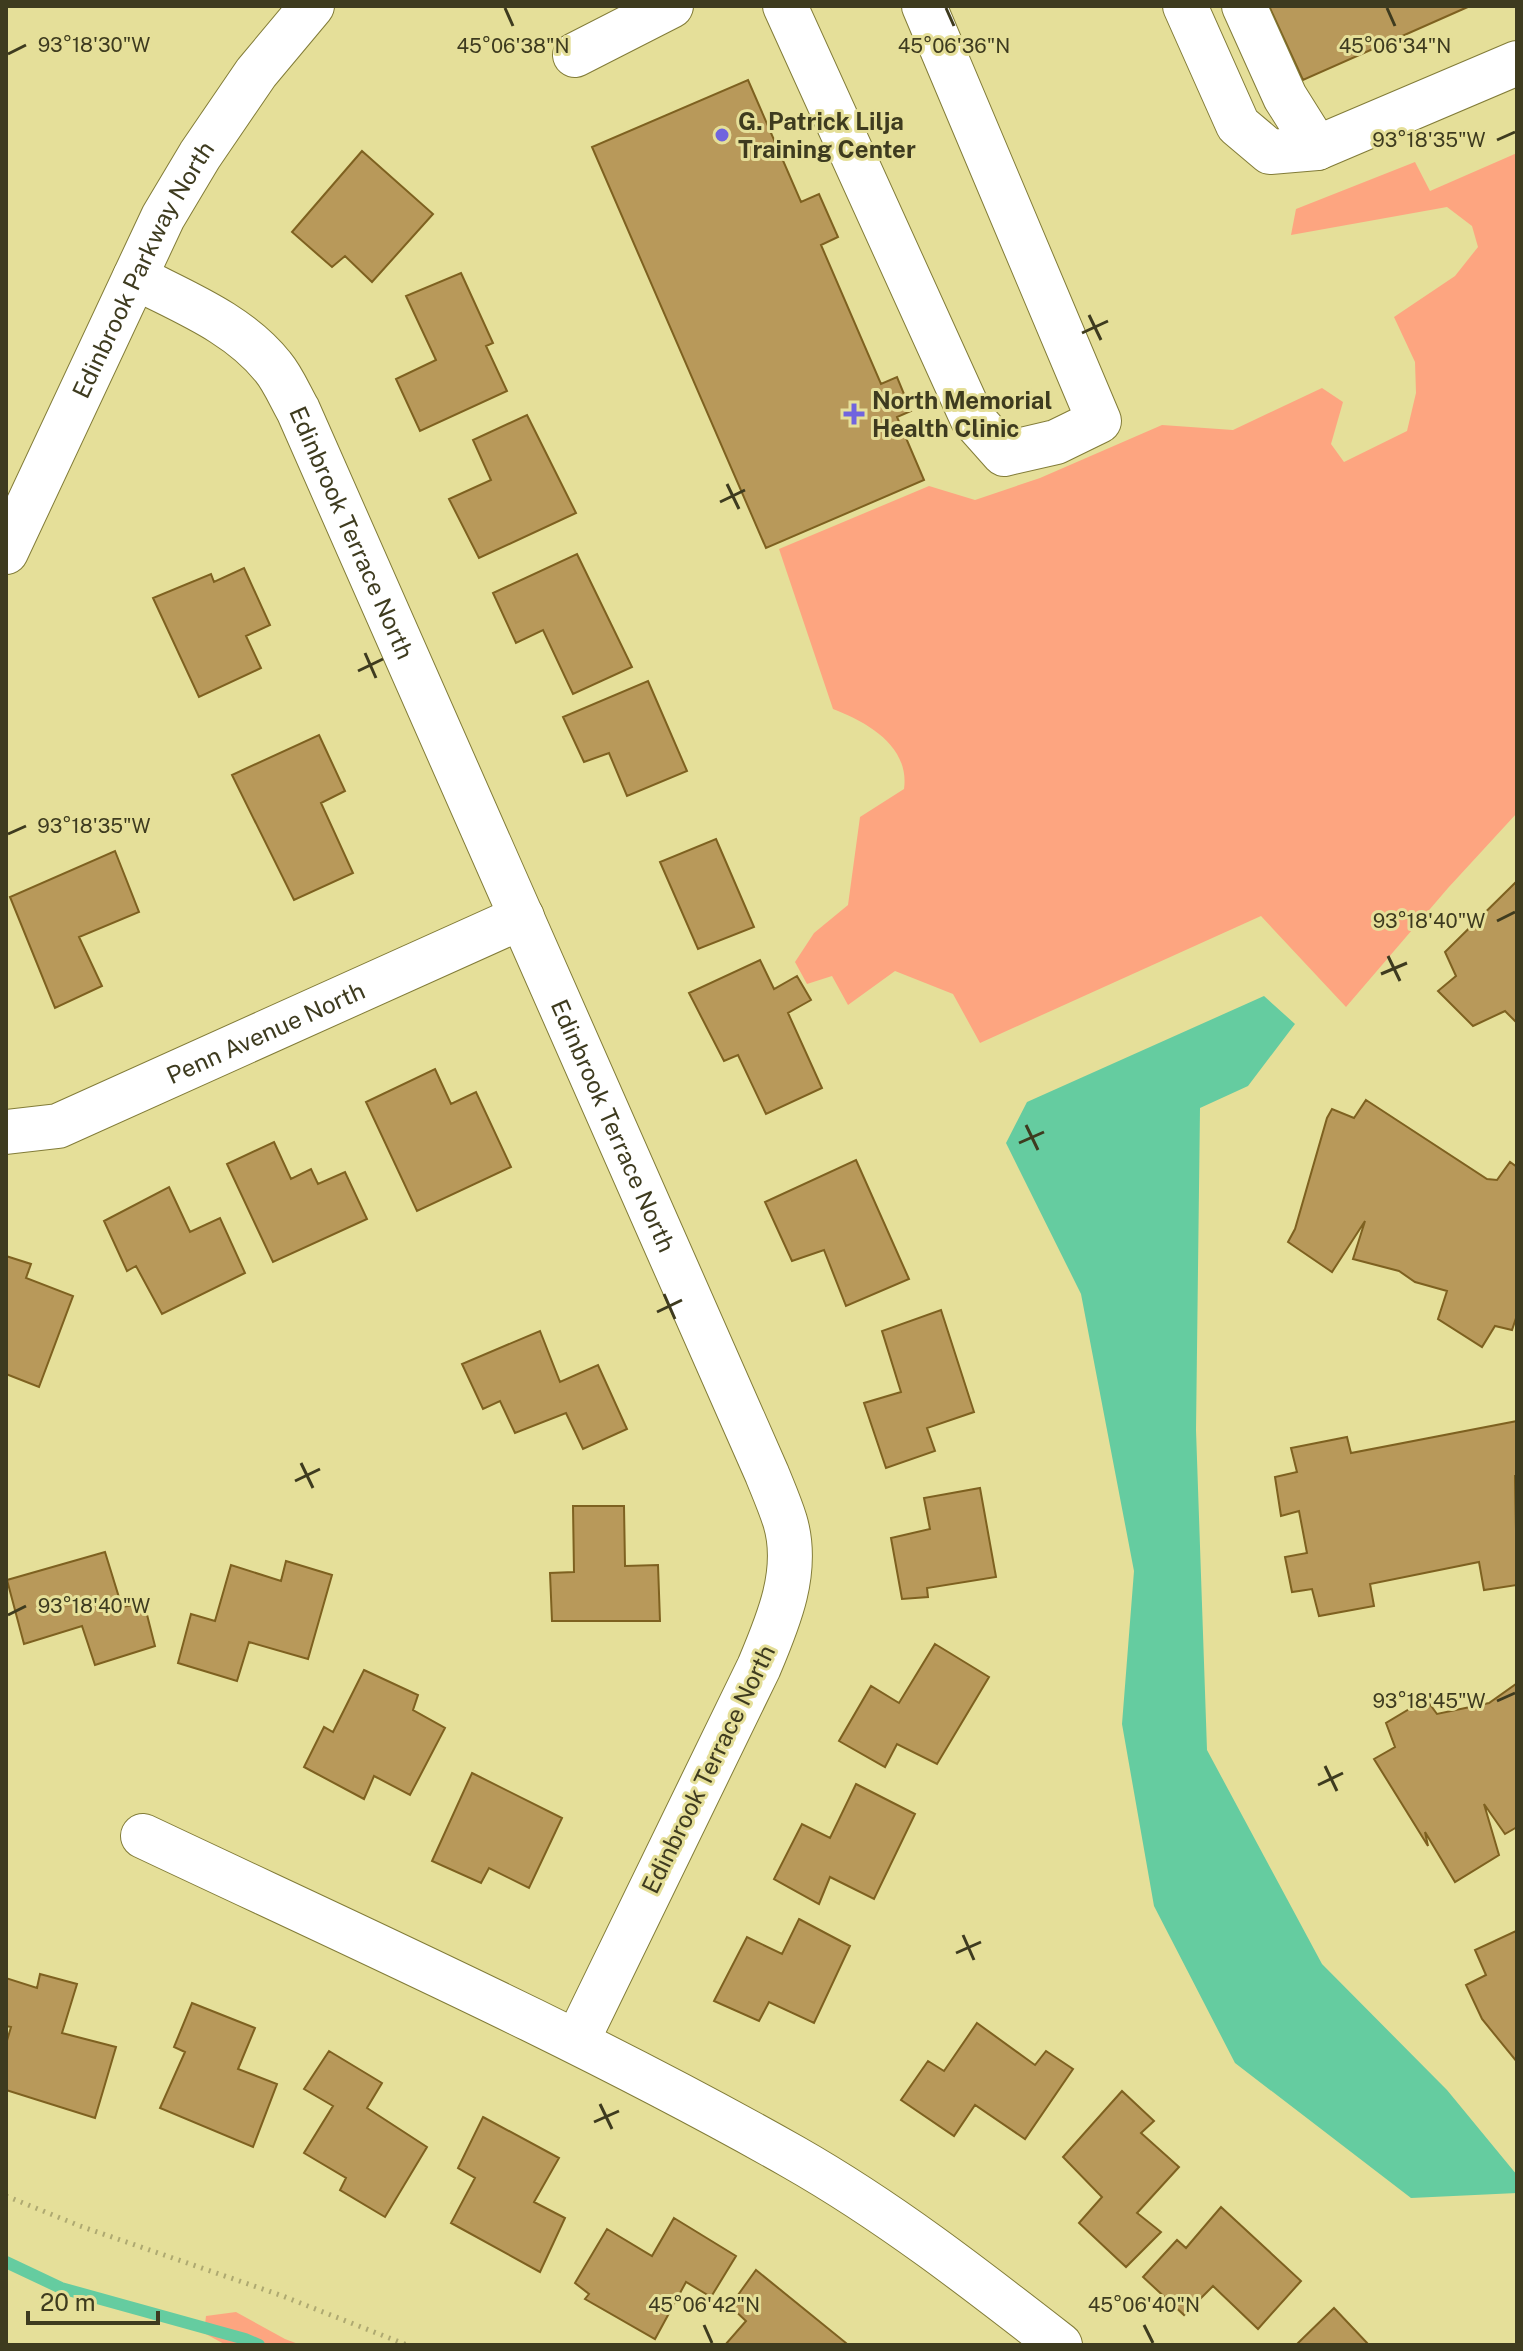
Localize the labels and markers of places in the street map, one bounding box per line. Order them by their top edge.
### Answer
place label: G. Patrick Lilja Training Center [738,107,916,163]
marker: G. Patrick Lilja Training Center [713,126,731,144]
place label: North Memorial Health Clinic [872,386,1052,442]
marker: North Memorial Health Clinic [843,403,865,425]

